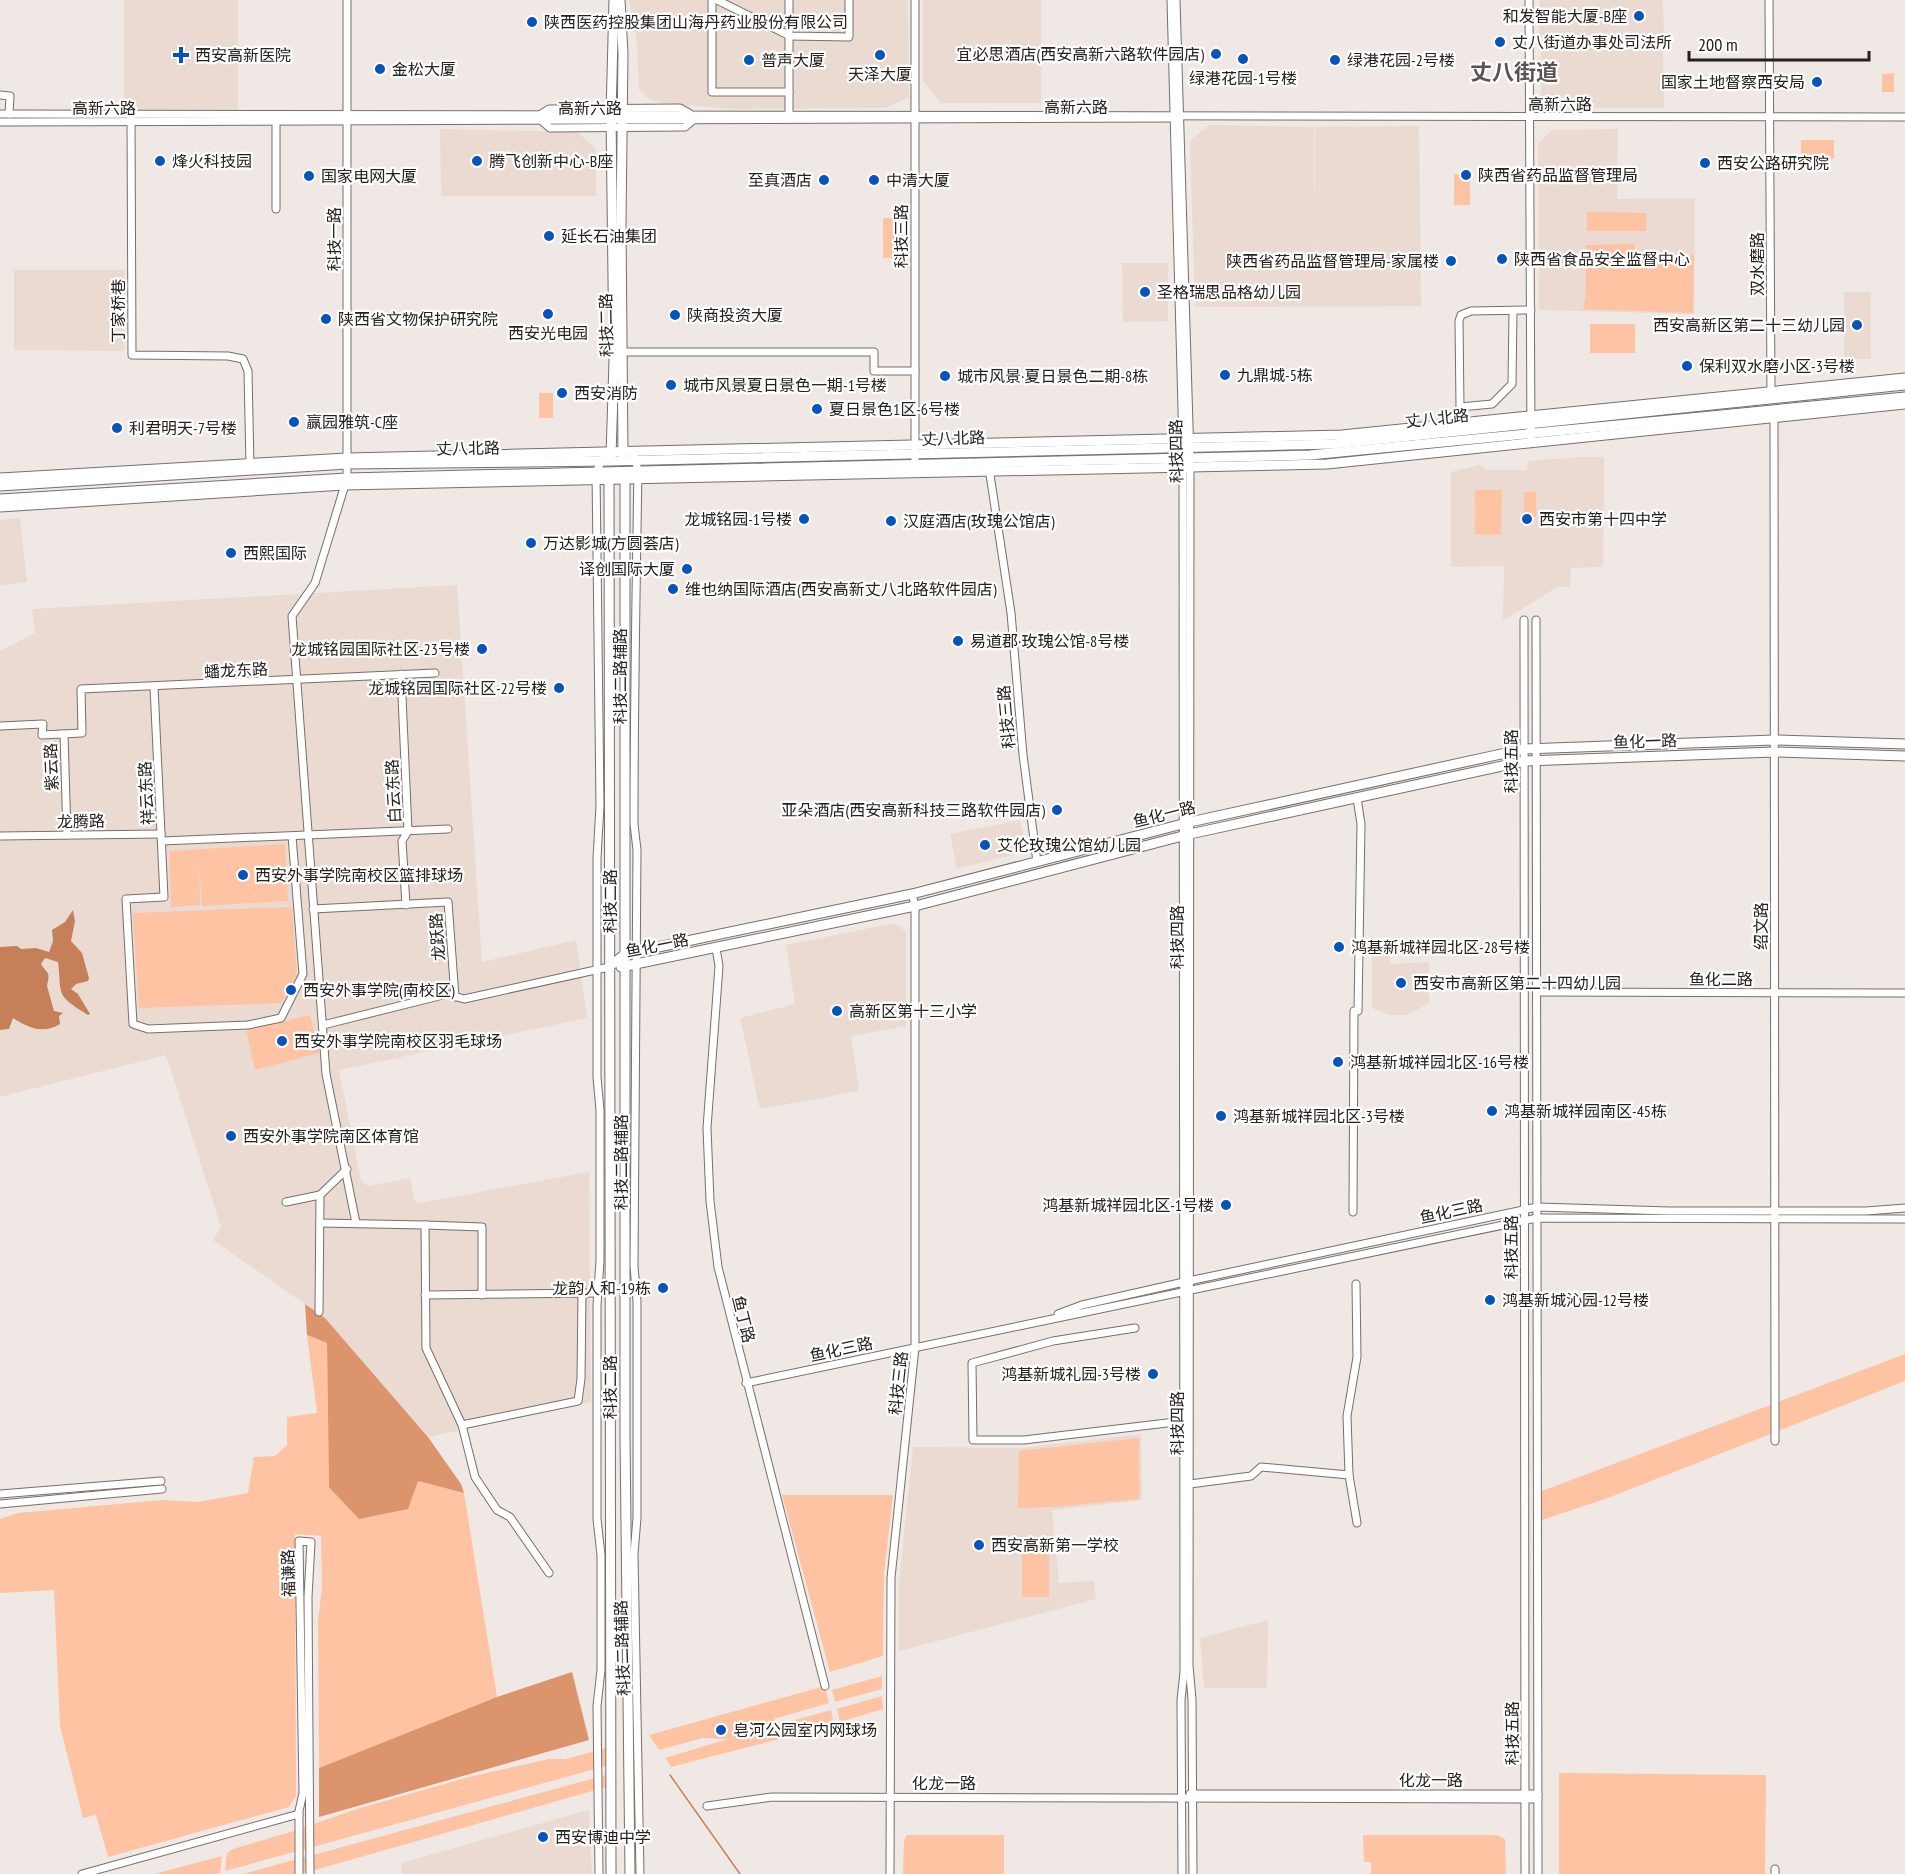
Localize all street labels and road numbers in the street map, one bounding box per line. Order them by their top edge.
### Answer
street label: 高新六路 [1528,94,1592,114]
street label: 高新六路 [1044,97,1108,117]
street label: 高新六路 [72,98,136,118]
street label: 高新六路 [558,98,622,118]
street label: 科技三路 [891,204,911,268]
street label: 科技一路 [324,207,344,271]
street label: 双水磨路 [1747,232,1767,296]
street label: 丁家桥巷 [108,279,128,343]
street label: 科技二路 [595,293,617,357]
street label: 丈八北路 [1404,405,1470,431]
street label: 科技四路 [1165,419,1187,483]
street label: 丈八北路 [921,427,985,449]
street label: 丈八北路 [436,437,500,459]
street label: 科技二路辅路 [610,628,630,724]
street label: 蟠龙东路 [204,658,268,682]
street label: 科技三路 [993,684,1019,750]
street label: 科技五路 [1501,729,1521,793]
street label: 鱼化一路 [1613,730,1677,752]
street label: 紫云路 [40,743,62,791]
street label: 白云东路 [381,759,405,823]
street label: 祥云东路 [134,761,158,825]
street label: 鱼化一路 [1131,797,1197,831]
street label: 龙腾路 [57,811,105,831]
street label: 科技二路 [600,869,620,933]
street label: 绍文路 [1751,902,1771,950]
street label: 科技四路 [1167,905,1187,969]
street label: 龙跃路 [425,912,449,962]
street label: 鱼化一路 [624,929,690,961]
street label: 鱼化二路 [1689,969,1753,989]
street label: 科技二路辅路 [611,1114,631,1210]
street label: 鱼化三路 [1418,1195,1484,1227]
street label: 科技五路 [1501,1215,1521,1279]
street label: 鱼丁路 [728,1293,760,1345]
street label: 鱼化三路 [808,1333,874,1365]
street label: 科技三路 [885,1350,911,1416]
street label: 科技二路 [600,1355,620,1419]
street label: 科技四路 [1167,1391,1187,1455]
street label: 福谦路 [278,1549,298,1597]
street label: 科技二路辅路 [610,1600,634,1696]
street label: 科技五路 [1502,1701,1522,1765]
street label: 化龙一路 [1399,1770,1463,1790]
street label: 化龙一路 [912,1773,976,1793]

